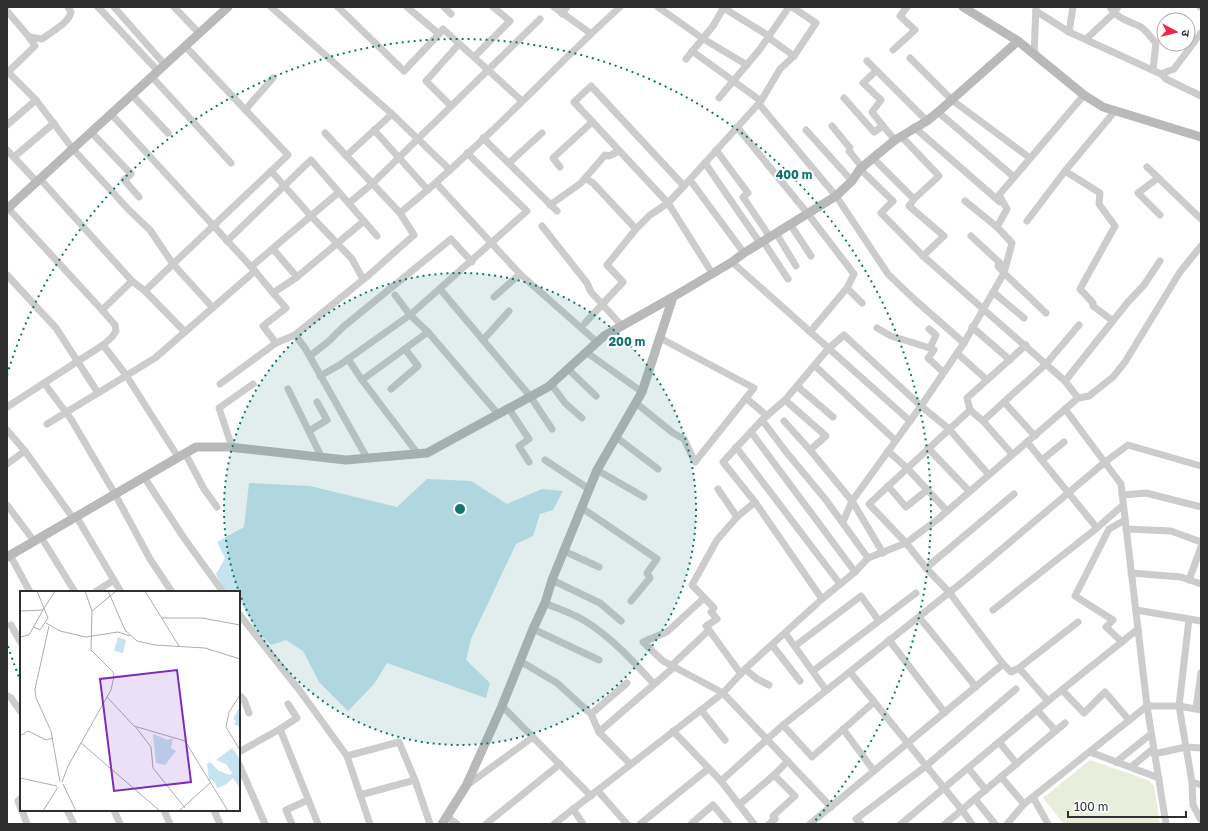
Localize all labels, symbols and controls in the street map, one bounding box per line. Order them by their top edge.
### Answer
north arrow [1156,12,1196,52]
text: उ [1180,29,1193,38]
text: 400 m [776,167,812,182]
text: 200 m [609,334,645,349]
centre of rings [453,502,467,516]
inset map [20,591,240,811]
scale bar [1068,793,1186,819]
text: 100 m [1074,799,1108,814]

